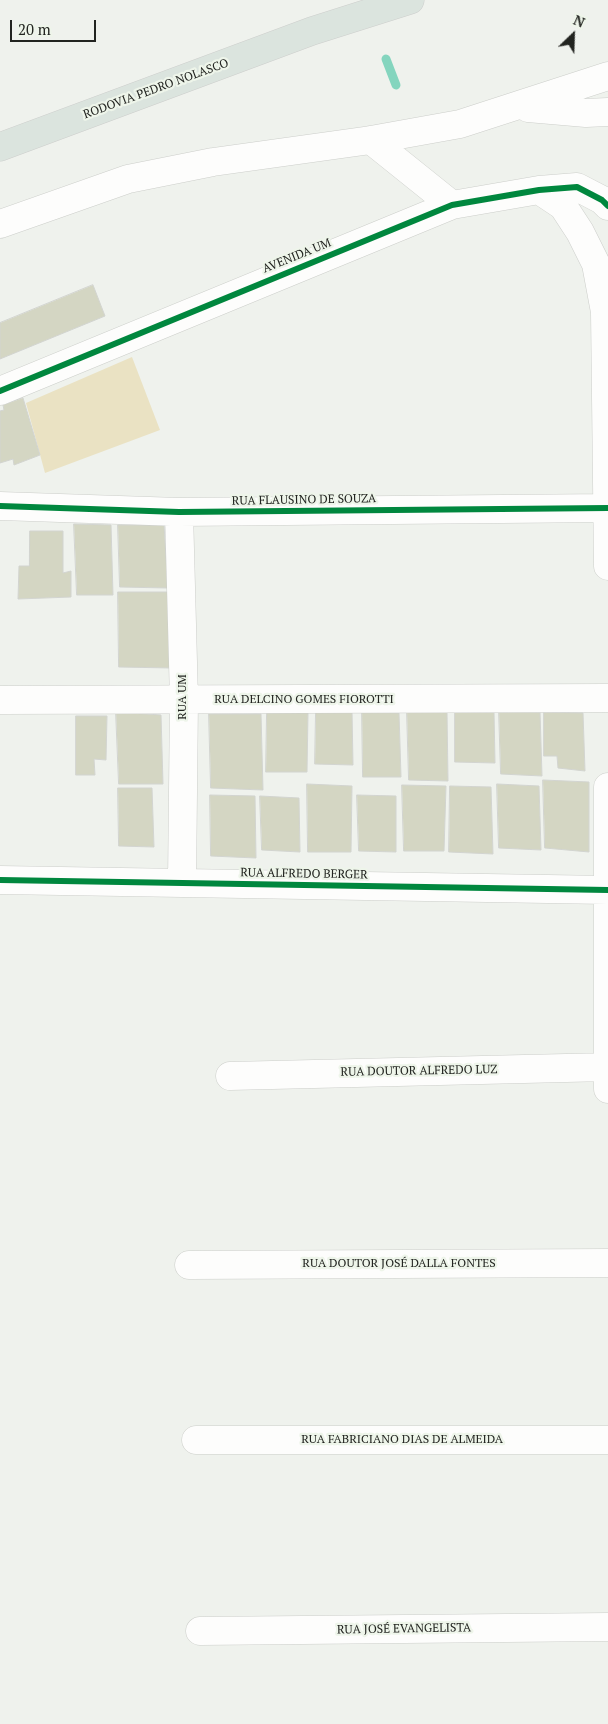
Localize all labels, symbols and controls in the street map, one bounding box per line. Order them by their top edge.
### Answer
scale bar [12,10,99,42]
north arrow [548,10,598,60]
text: N [571,10,588,32]
text: 20 m [18,19,51,39]
street label: RODOVIA PEDRO NOLASCO [81,56,231,122]
street label: AVENIDA UM [261,236,333,276]
street label: RUA FLAUSINO DE SOUZA [232,492,376,508]
street label: RUA UM [176,674,190,720]
street label: RUA DELCINO GOMES FIOROTTI [214,693,394,707]
street label: RUA ALFREDO BERGER [240,866,368,882]
street label: RUA DOUTOR ALFREDO LUZ [340,1062,498,1080]
street label: RUA DOUTOR JOSÉ DALLA FONTES [302,1257,496,1271]
street label: RUA FABRICIANO DIAS DE ALMEIDA [301,1433,503,1447]
street label: RUA JOSÉ EVANGELISTA [337,1621,471,1637]

